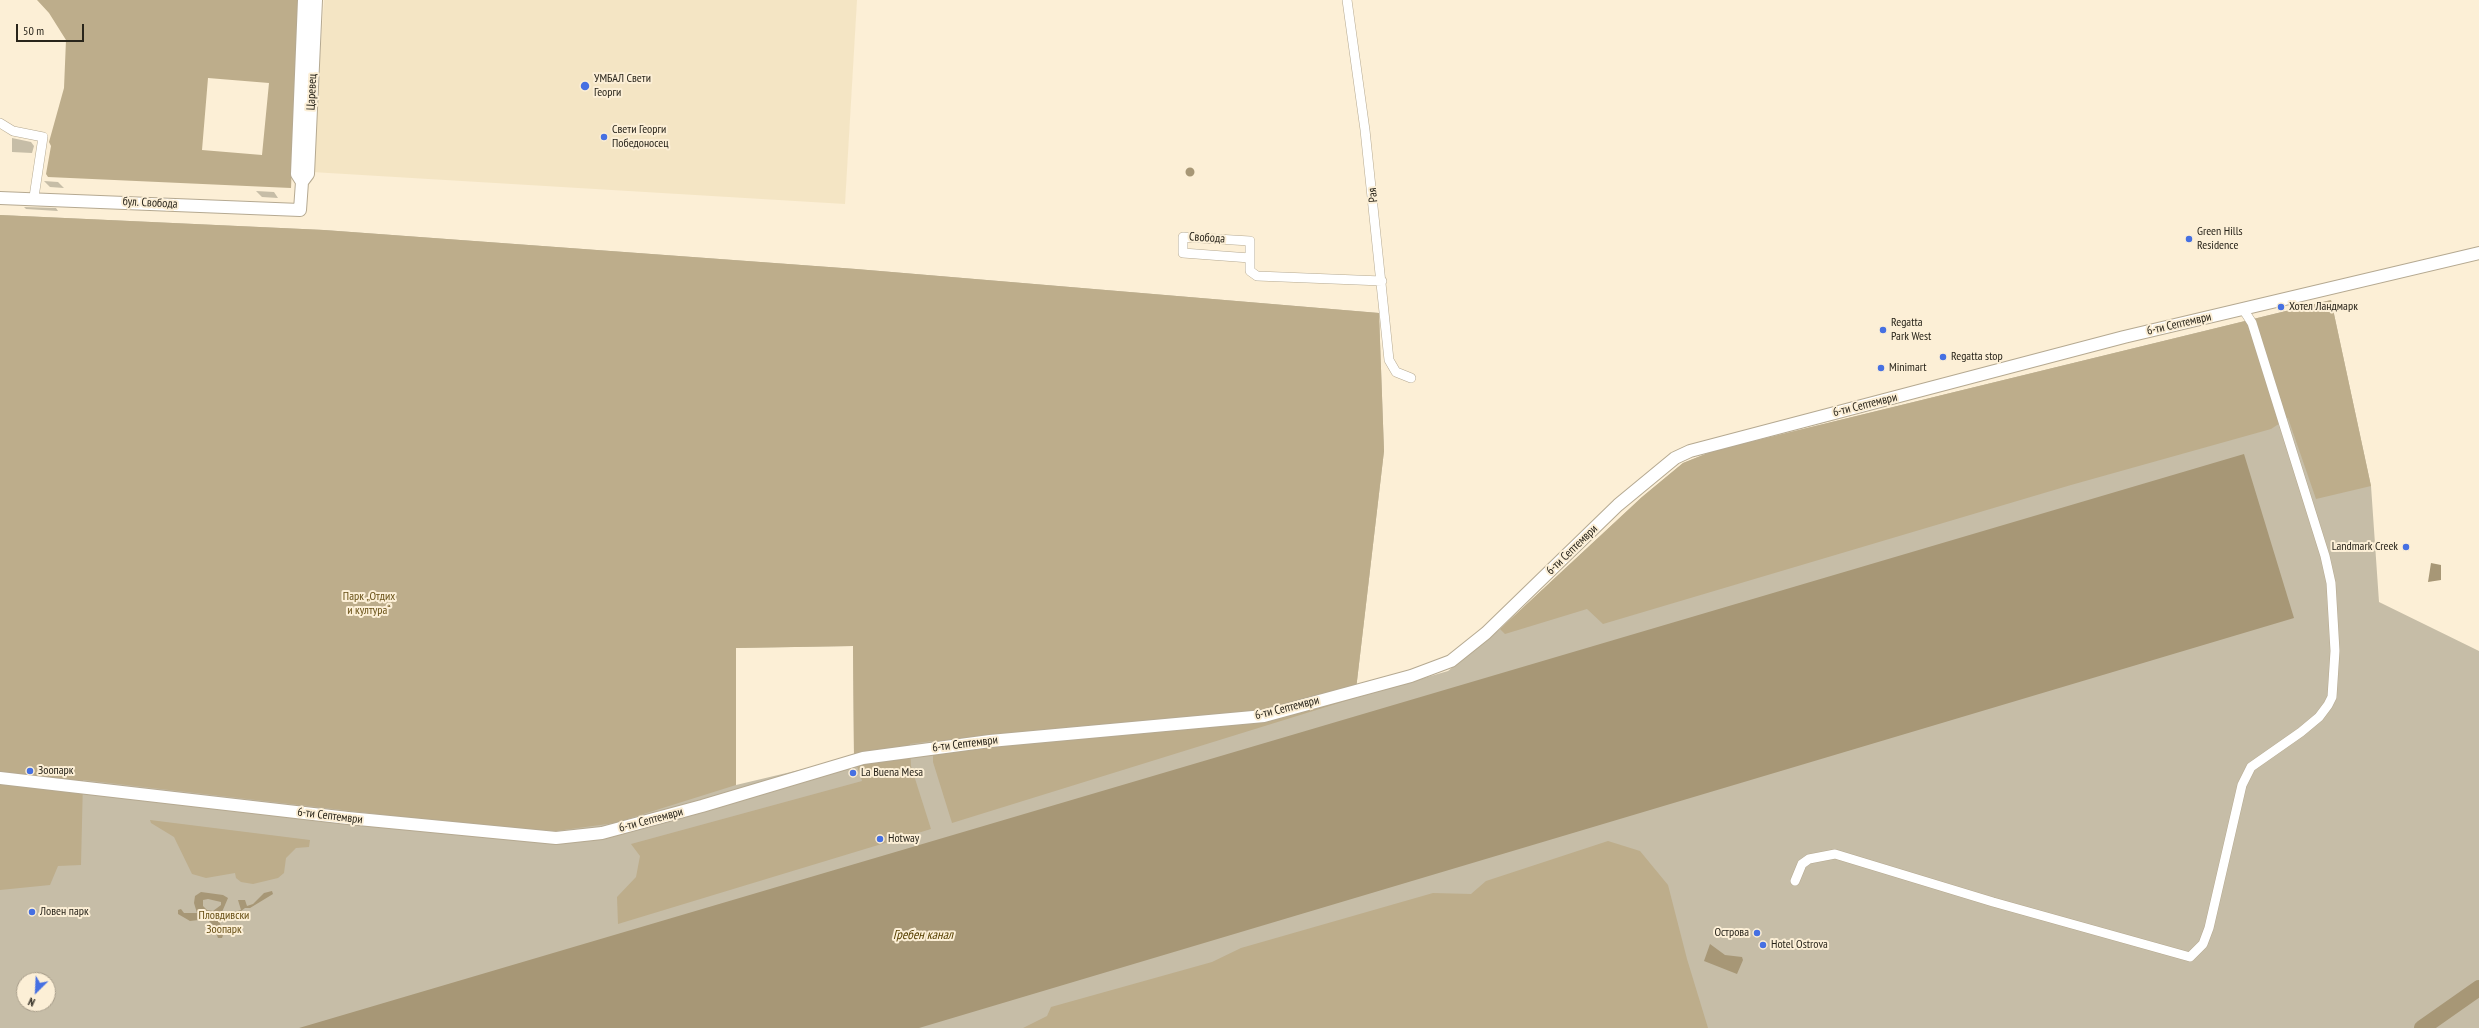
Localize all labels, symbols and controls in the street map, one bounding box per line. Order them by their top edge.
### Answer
scale bar [18,16,86,42]
text: 50 m [23,23,44,38]
place label: УМБАЛ Свети Георги [594,72,651,100]
street label: Царевец [304,73,320,111]
marker: УМБАЛ Свети Георги [579,80,591,92]
place label: Свети Георги Победоносец [612,123,669,151]
marker: Свети Георги Победоносец [599,132,609,142]
street label: Рая [1365,187,1381,203]
street label: бул. Свобода [122,194,178,212]
place label: Green Hills Residence [2197,225,2243,253]
street label: Свобода [1189,230,1225,246]
marker: Green Hills Residence [2184,234,2194,244]
place label: Хотел Ландмарк [2289,300,2358,314]
marker: Хотел Ландмарк [2276,302,2286,312]
street label: 6-ти Септември [2145,310,2213,338]
place label: Regatta Park West [1891,316,1931,344]
marker: Regatta Park West [1878,325,1888,335]
place label: Regatta stop [1951,350,2003,364]
marker: Regatta stop [1938,352,1948,362]
place label: Minimart [1889,361,1927,375]
marker: Minimart [1876,363,1886,373]
street label: 6-ти Септември [1831,390,1899,420]
street label: 6-ти Септември [1543,522,1601,578]
place label: Landmark Creek [2332,540,2398,554]
marker: Landmark Creek [2401,542,2411,552]
park label: Парк „Отдих и култура“ [343,590,395,618]
street label: 6-ти Септември [1253,693,1321,723]
street label: 6-ти Септември [931,733,999,755]
place label: Зоопарк [38,764,73,778]
marker: Зоопарк [25,766,35,776]
place label: La Buena Mesa [861,766,923,780]
marker: La Buena Mesa [848,768,858,778]
street label: 6-ти Септември [296,805,364,827]
street label: 6-ти Септември [617,805,685,835]
place label: Hotway [888,832,919,846]
marker: Hotway [875,834,885,844]
place label: Ловен парк [40,905,89,919]
marker: Ловен парк [27,907,37,917]
park label: Пловдивски Зоопарк [199,909,249,937]
place label: Острова [1714,926,1749,940]
water label: Гребен канал [893,927,953,943]
marker: Острова [1752,928,1762,938]
place label: Hotel Ostrova [1771,938,1828,952]
marker: Hotel Ostrova [1758,940,1768,950]
north arrow [16,972,56,1012]
text: N [26,994,37,1010]

